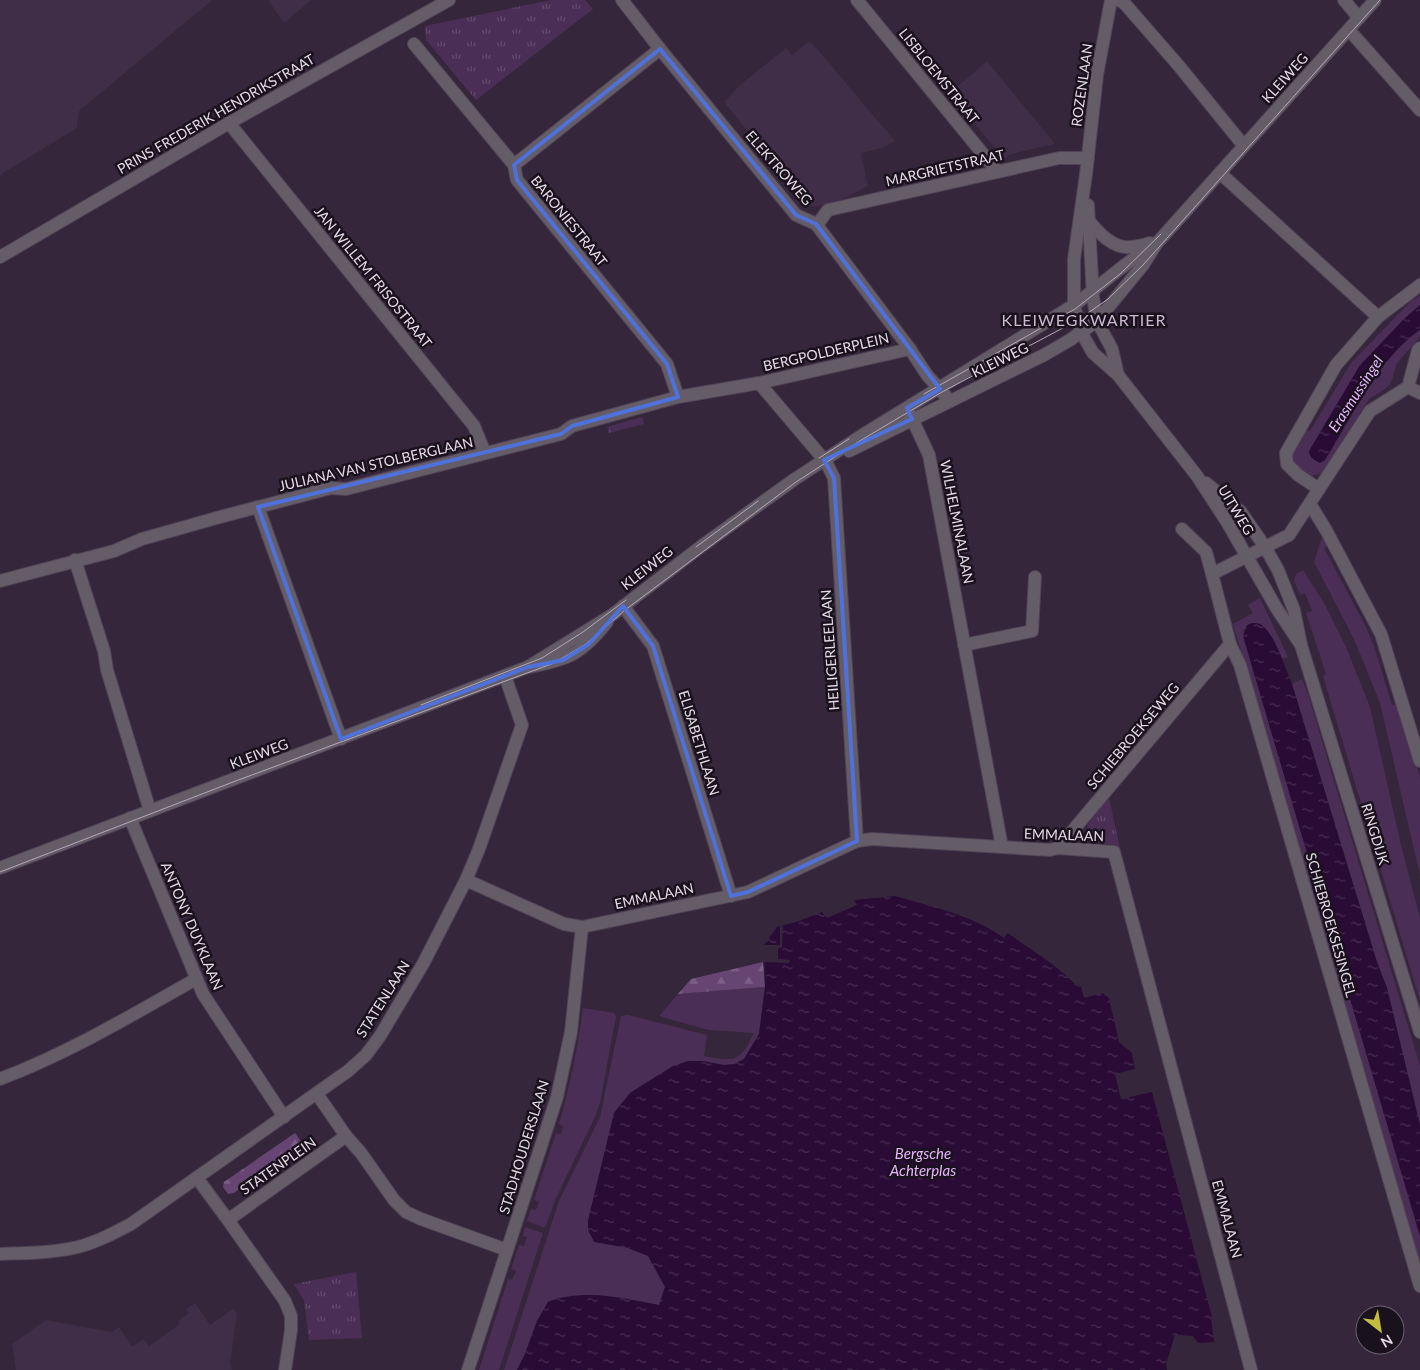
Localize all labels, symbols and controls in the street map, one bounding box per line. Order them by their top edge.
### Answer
street label: LISBLOEMSTRAAT [896,25,983,127]
street label: ROZENLAAN [1067,42,1096,128]
street label: KLEIWEG [1258,49,1311,106]
street label: PRINS FREDERIK HENDRIKSTRAAT [114,50,318,177]
street label: ELEKTROWEG [742,127,816,208]
street label: MARGRIETSTRAAT [884,145,1007,189]
street label: BARONIESTRAAT [528,172,612,270]
street label: JAN WILLEM FRISOSTRAAT [311,203,436,351]
district label: KLEIWEGKWARTIER [1002,310,1166,329]
street label: BERGPOLDERPLEIN [761,329,890,374]
street label: KLEIWEG [969,339,1031,381]
water label: Erasmussingel [1324,352,1387,435]
street label: JULIANA VAN STOLBERGLAAN [277,433,475,494]
street label: WILHELMINALAAN [937,459,978,585]
street label: UITWEG [1215,482,1258,538]
street label: KLEIWEG [617,542,676,593]
street label: HEILIGERLEELAAN [817,589,842,711]
street label: SCHIEBROEKSEWEG [1083,679,1182,793]
street label: ELISABETHLAAN [675,688,724,797]
street label: KLEIWEG [227,735,290,772]
street label: RINGDIJK [1358,801,1393,867]
street label: EMMALAAN [1024,825,1104,844]
street label: SCHIEBROEKSESINGEL [1303,851,1360,999]
street label: ANTONY DUYKLAAN [158,859,227,992]
street label: EMMALAAN [613,879,695,912]
street label: STATENLAAN [352,957,413,1040]
street label: STADHOUDERSLAAN [495,1078,552,1216]
street label: STATENPLEIN [237,1133,319,1198]
water label: Bergsche Achterplas [889,1144,956,1179]
street label: EMMALAAN [1209,1178,1246,1260]
north arrow [1355,1305,1405,1355]
text: N [1378,1332,1396,1352]

